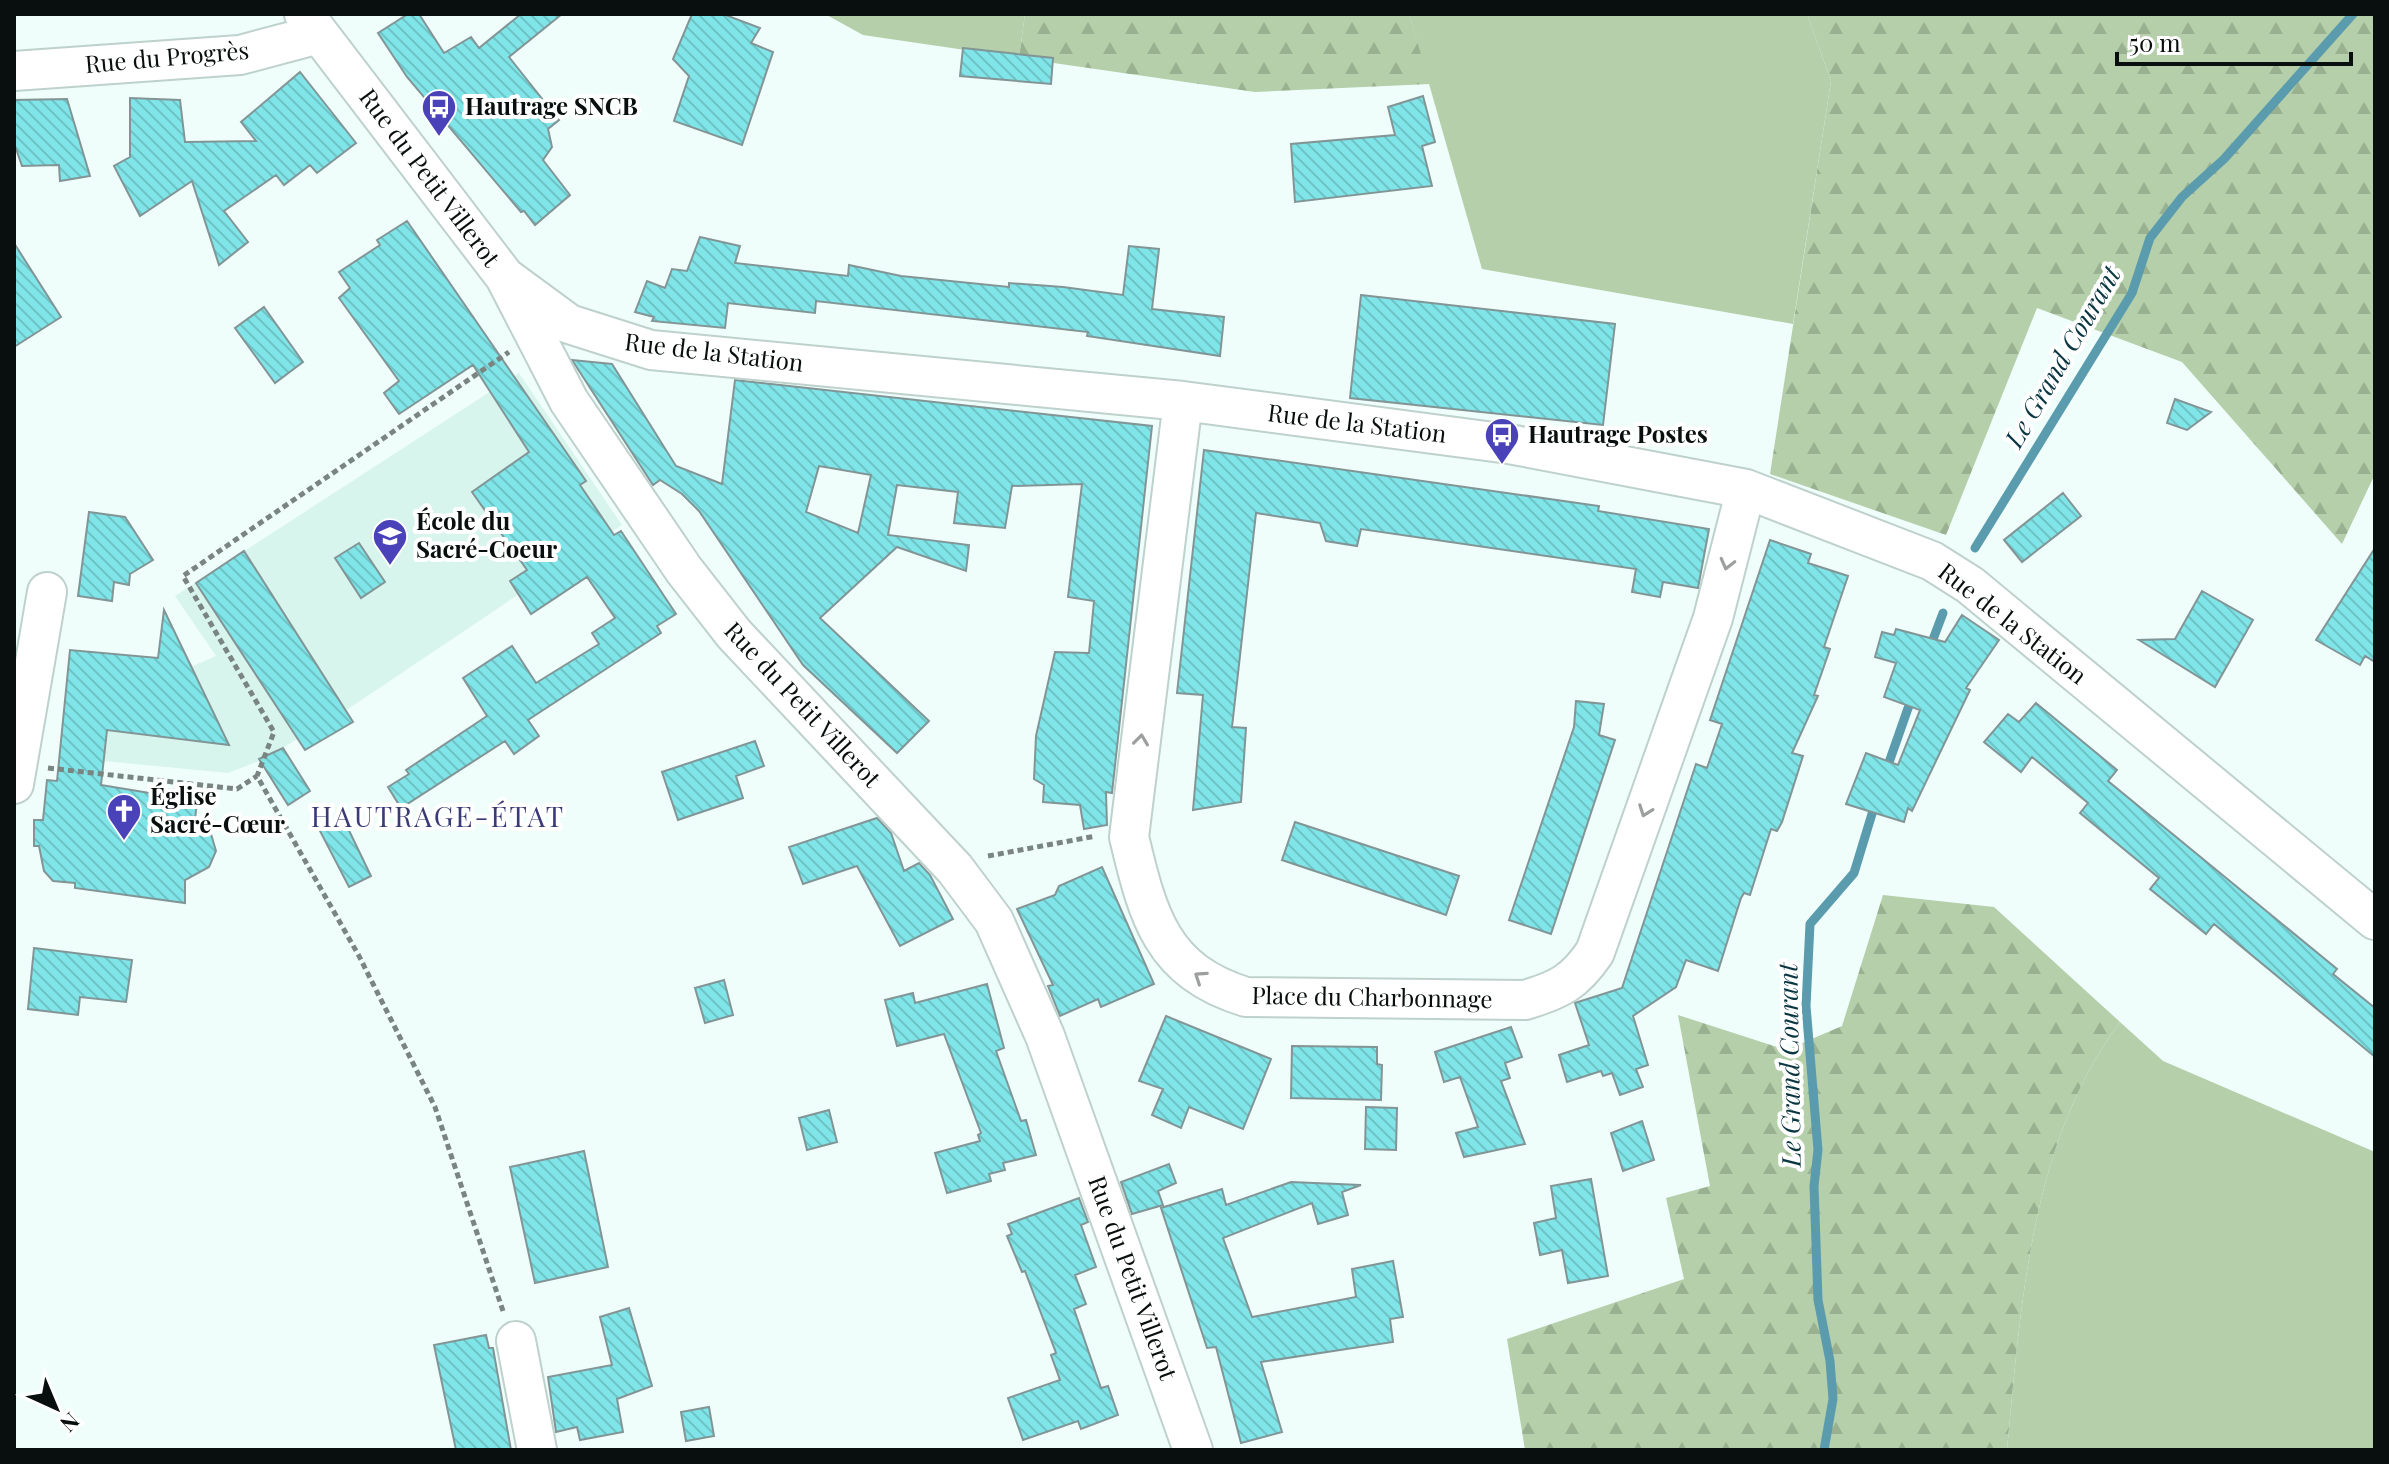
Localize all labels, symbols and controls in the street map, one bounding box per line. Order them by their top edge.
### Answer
scale bar [2117,16,2351,66]
text: 50 m [2129,26,2181,58]
street label: Rue du Progrès [83,33,250,79]
street label: Rue du Petit Villerot [353,81,508,273]
bus stop icon: Hautrage SNCB [420,88,458,138]
place label: Hautrage SNCB [465,89,638,121]
water label: Le Grand Courant [1995,258,2128,454]
street label: Rue de la Station [623,324,805,378]
street label: Rue de la Station [1266,395,1448,449]
bus stop icon: Hautrage Postes [1483,416,1521,466]
place label: Hautrage Postes [1528,417,1708,449]
place label: École du Sacré-Coeur [416,504,558,564]
school or university icon: École du Sacré-Coeur [371,517,409,567]
street label: Rue de la Station [1933,554,2094,690]
one-way arrow [1719,557,1736,571]
street label: Rue du Petit Villerot [718,614,889,794]
one-way arrow [1132,733,1149,747]
place label: Église Sacré-Cœur [150,779,286,839]
church icon: Église Sacré-Cœur [105,792,143,842]
district label: HAUTRAGE-ÉTAT [311,797,565,834]
one-way arrow [1638,803,1655,817]
water label: Le Grand Courant [1769,961,1808,1168]
one-way arrow [1194,972,1209,987]
street label: Place du Charbonnage [1251,978,1493,1014]
street label: Rue du Petit Villerot [1082,1171,1186,1384]
north arrow [16,1368,96,1448]
text: N [54,1407,87,1439]

